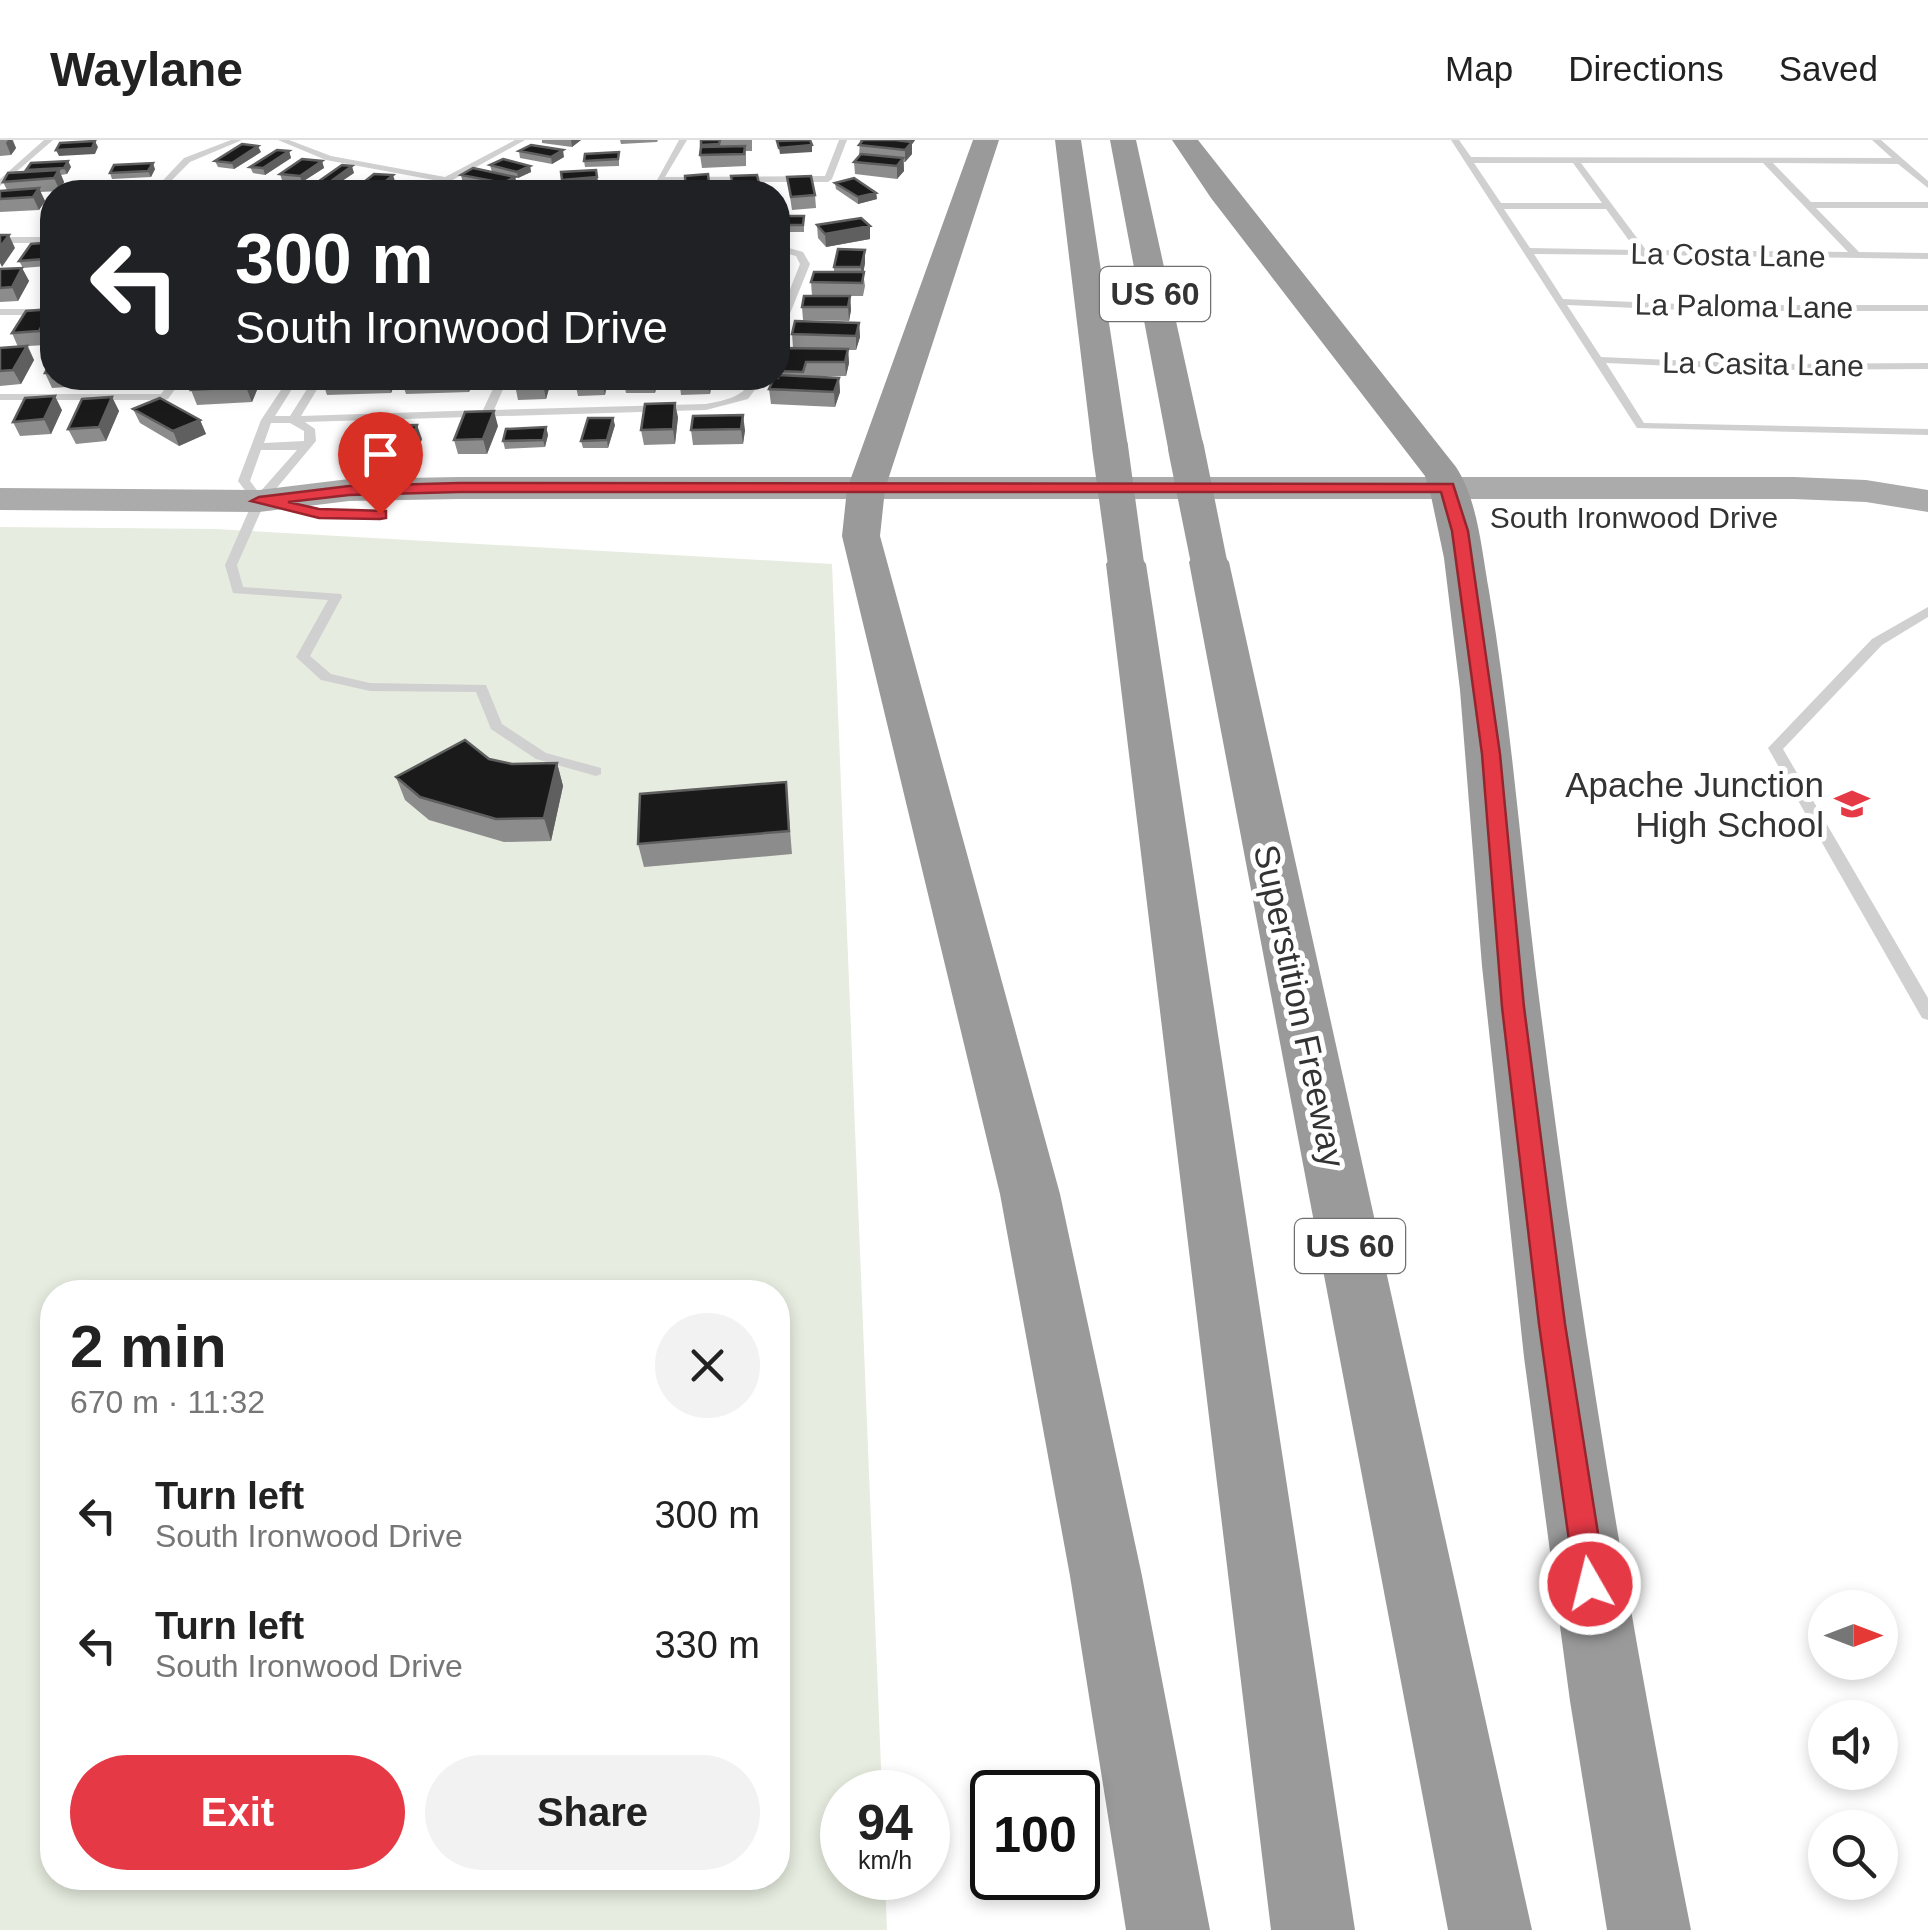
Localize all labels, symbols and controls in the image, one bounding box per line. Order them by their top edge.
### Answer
text: Waylane [50,43,243,96]
text: Map [1445,49,1513,88]
text: Directions [1568,49,1724,88]
text: Saved [1779,49,1878,88]
icon: left [70,220,200,350]
text: 300 m [235,220,433,298]
street label: La Costa Lane [1630,237,1826,273]
road number: US 60 [1100,267,1210,321]
street label: La Paloma Lane [1634,288,1854,324]
text: South Ironwood Drive [235,302,668,353]
street label: La Casita Lane [1662,346,1864,382]
pin [338,412,423,515]
icon: arrive [353,427,408,482]
street label: South Ironwood Drive [1490,501,1778,534]
place label: Apache Junction High School [1565,765,1824,844]
school or university icon: Apache Junction High School [1833,785,1871,823]
street label: Superstition Freeway [1247,841,1353,1171]
road number: US 60 [1295,1219,1405,1273]
text: 2 min [70,1313,227,1380]
button: close [655,1313,760,1418]
text: 670 m · 11:32 [70,1384,265,1420]
text: Turn left [155,1475,304,1517]
icon: left [70,1488,125,1543]
text: 300 m [654,1494,760,1536]
text: South Ironwood Drive [155,1518,463,1554]
position arrow [1538,1532,1642,1636]
north arrow [1808,1590,1898,1680]
map controls [1808,1590,1898,1900]
text: Turn left [155,1605,304,1647]
icon: left [70,1618,125,1673]
text: 330 m [654,1624,760,1666]
text: South Ironwood Drive [155,1648,463,1684]
button: sound [1808,1700,1898,1790]
button: Exit [70,1755,405,1870]
button: Share [425,1755,760,1870]
speed limit sign: 100 [970,1770,1100,1900]
text: 94 [857,1795,913,1851]
button: search [1808,1810,1898,1900]
text: km/h [858,1846,912,1874]

